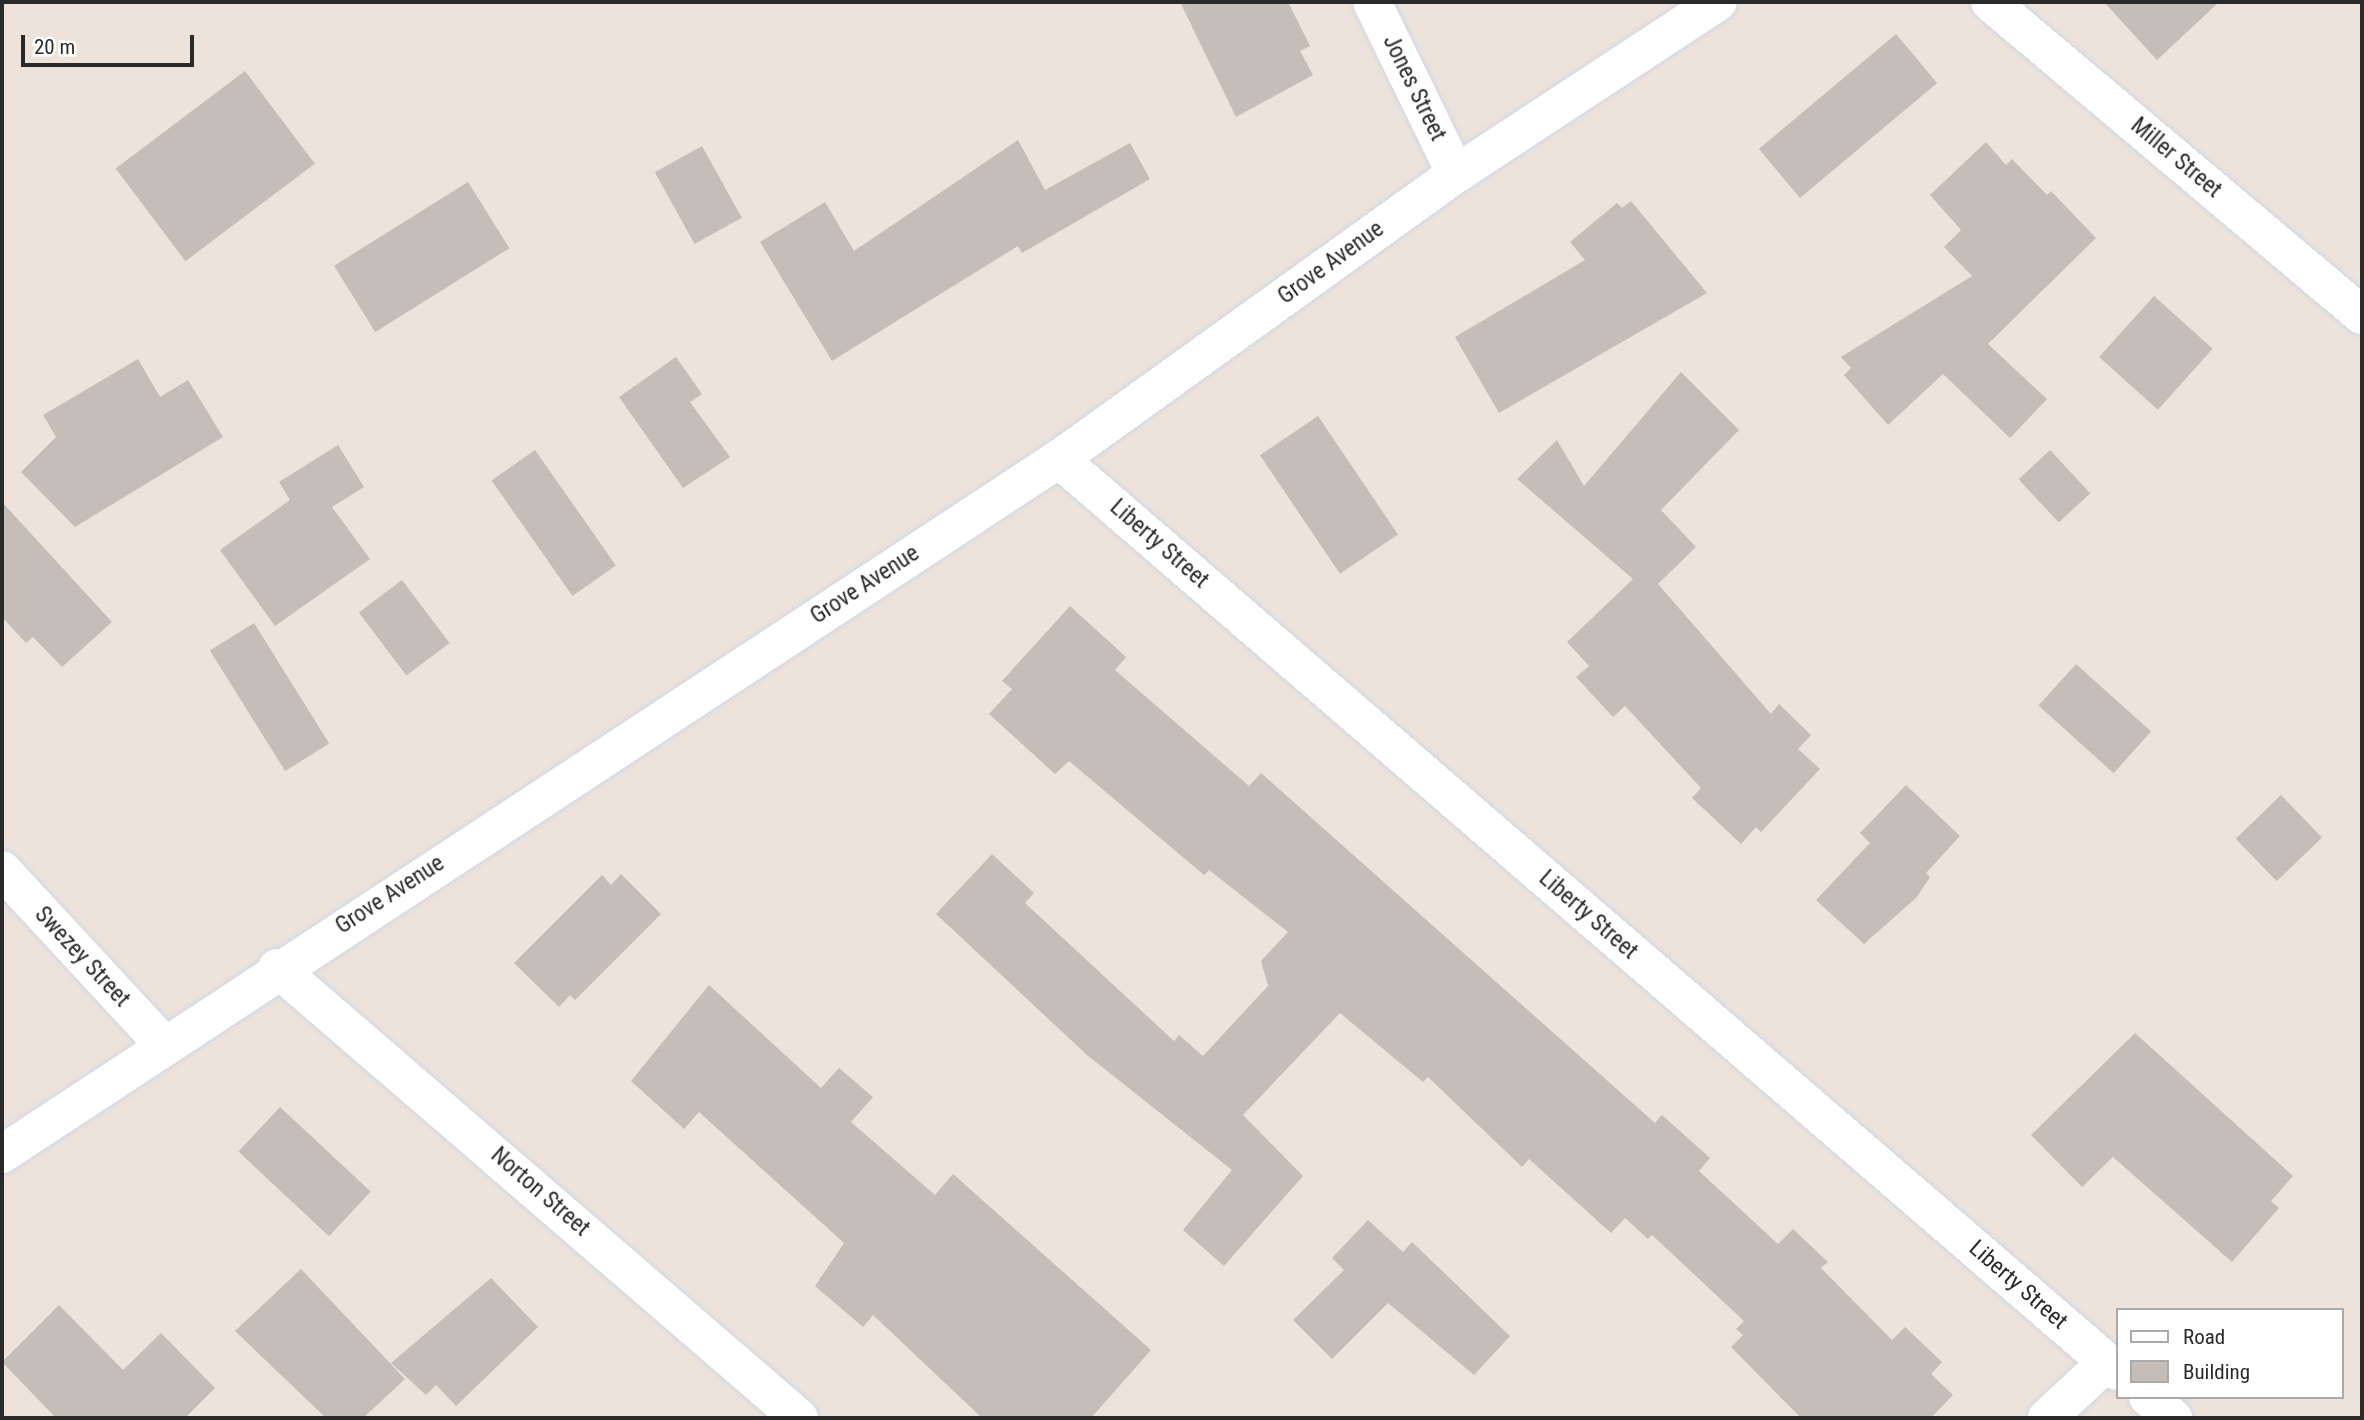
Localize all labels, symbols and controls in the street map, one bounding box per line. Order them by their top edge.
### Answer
scale bar [24,21,198,65]
street label: Jones Street [1377,31,1451,145]
text: 20 m [34,35,75,59]
street label: Miller Street [2125,112,2227,204]
street label: Grove Avenue [1273,215,1389,311]
street label: Liberty Street [1104,494,1214,594]
street label: Grove Avenue [806,540,924,630]
street label: Grove Avenue [331,850,449,940]
street label: Liberty Street [1533,865,1643,965]
street label: Swezey Street [29,901,135,1013]
street label: Norton Street [485,1142,595,1242]
street label: Liberty Street [1963,1235,2073,1335]
legend [2116,1308,2343,1399]
text: Road [2183,1325,2225,1349]
text: Building [2183,1360,2250,1384]

